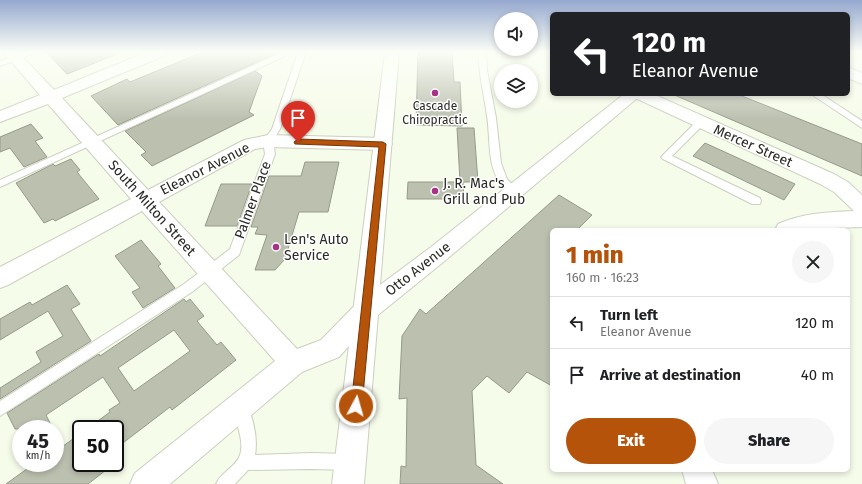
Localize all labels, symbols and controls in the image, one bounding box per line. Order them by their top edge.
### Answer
map controls [494,12,538,108]
button: sound [494,12,538,56]
text: 120 m [632,26,706,59]
icon: left [566,28,618,80]
text: Eleanor Avenue [632,60,759,82]
button: layers [494,64,538,108]
marker: Cascade Chiropractic [430,88,440,98]
place label: Cascade Chiropractic [402,99,468,127]
pin [281,101,315,142]
icon: arrive [287,107,309,129]
street label: Mercer Street [711,121,796,171]
street label: Eleanor Avenue [157,139,253,199]
street label: South Milton Street [105,157,200,260]
street label: Palmer Place [231,159,275,241]
place label: J. R. Mac's Grill and Pub [443,175,525,208]
marker: J. R. Mac's Grill and Pub [430,186,440,196]
place label: Len's Auto Service [284,231,349,264]
street label: Otto Avenue [382,238,454,300]
text: 1 min [566,241,624,269]
button: close [792,241,834,283]
marker: Len's Auto Service [271,242,281,252]
text: 160 m · 16:23 [566,270,639,285]
text: Turn left [600,306,658,324]
icon: left [566,312,588,334]
text: 120 m [795,314,834,332]
text: Eleanor Avenue [600,324,691,339]
icon: arrive [566,364,588,386]
text: Arrive at destination [600,366,741,384]
text: 40 m [801,366,834,384]
position arrow [335,385,377,427]
button: Exit [566,418,696,464]
button: Share [704,418,834,464]
speed limit sign: 50 [72,420,124,472]
text: 45 [27,429,49,453]
text: km/h [26,450,50,462]

